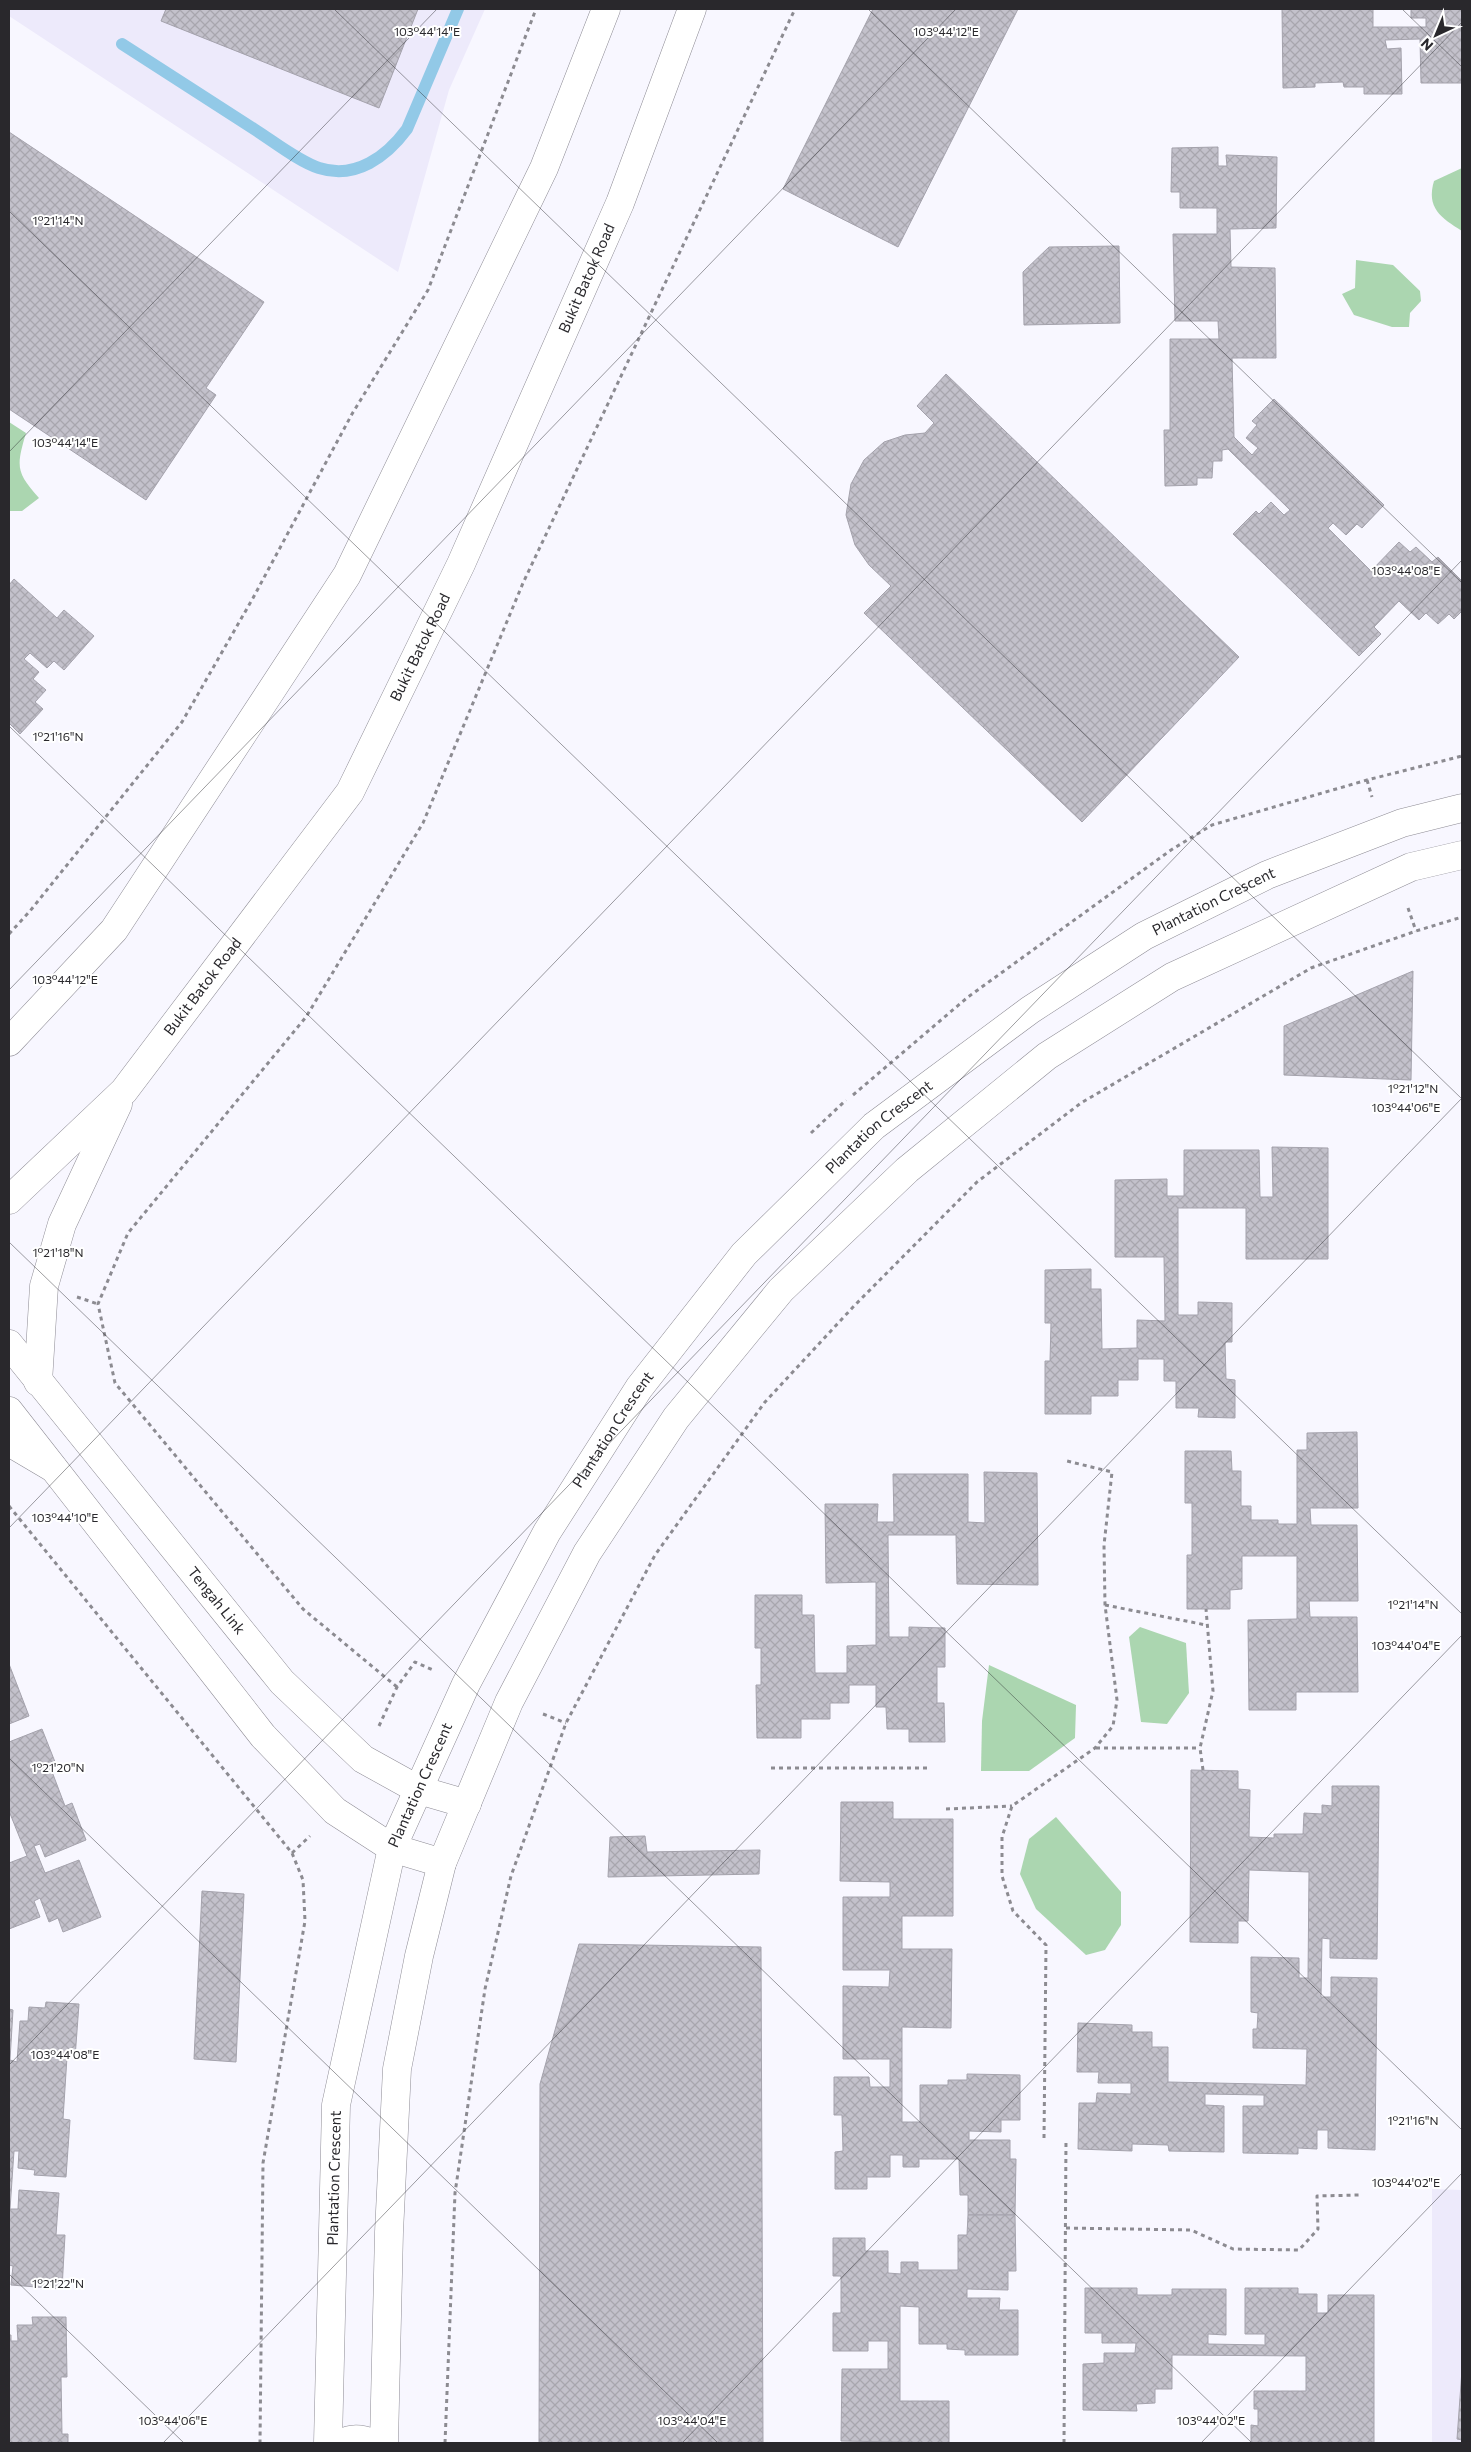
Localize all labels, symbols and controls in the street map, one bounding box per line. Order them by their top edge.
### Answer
north arrow [1411,10,1461,60]
text: 103°44'14"E [394,24,460,38]
text: 103°44'12"E [913,24,979,38]
text: N [1417,35,1436,54]
text: 1°21'14"N [33,213,83,227]
street label: Bukit Batok Road [554,220,618,335]
text: 103°44'14"E [32,435,98,449]
text: 103°44'08"E [1372,563,1440,577]
street label: Bukit Batok Road [386,590,453,704]
text: 1°21'16"N [32,729,84,743]
street label: Plantation Crescent [1149,863,1277,939]
street label: Bukit Batok Road [159,934,245,1039]
text: 103°44'12"E [32,972,98,986]
street label: Plantation Crescent [821,1076,936,1177]
text: 1°21'12"N [1388,1081,1438,1095]
text: 103°44'06"E [1372,1100,1440,1114]
text: 1°21'18"N [32,1245,84,1259]
street label: Plantation Crescent [568,1367,657,1491]
text: 103°44'10"E [32,1510,98,1524]
street label: Tengah Link [184,1563,250,1637]
text: 1°21'14"N [1388,1597,1438,1611]
text: 103°44'04"E [1372,1638,1440,1652]
street label: Plantation Crescent [383,1720,455,1850]
text: 1°21'20"N [31,1760,85,1774]
text: 103°44'08"E [31,2047,99,2061]
street label: Plantation Crescent [323,2110,344,2246]
text: 1°21'16"N [1387,2113,1439,2127]
text: 103°44'02"E [1372,2175,1440,2189]
text: 1°21'22"N [32,2276,84,2290]
text: 103°44'06"E [139,2413,207,2427]
text: 103°44'04"E [658,2413,726,2427]
text: 103°44'02"E [1177,2413,1245,2427]

